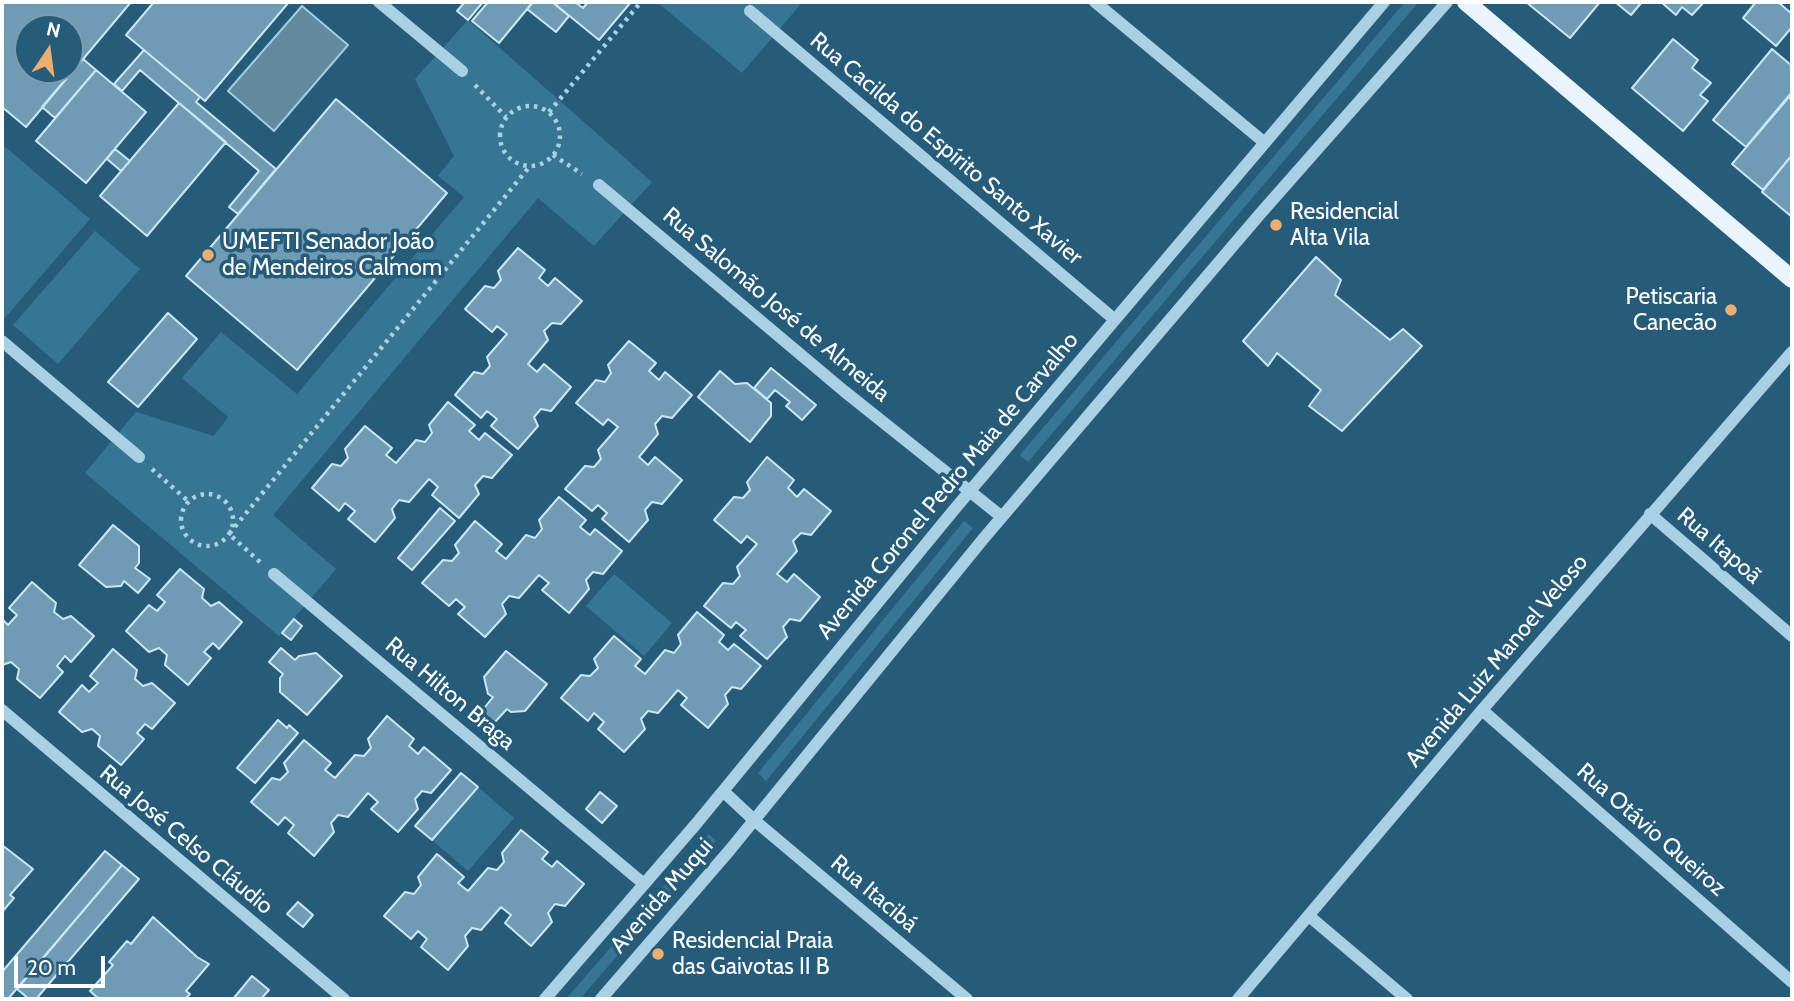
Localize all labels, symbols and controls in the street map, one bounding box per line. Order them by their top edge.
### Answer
north arrow [14,14,84,84]
text: N [44,17,63,43]
street label: Rua Cacilda do Espírito Santo Xavier [804,27,1088,271]
place label: Residencial Alta Vila [1290,198,1399,252]
street label: Rua Salomão José de Almeida [657,202,895,408]
marker: Residencial Alta Vila [1268,217,1284,233]
place label: UMEFTI Senador João de Mendeiros Calmom [222,228,442,282]
marker: UMEFTI Senador João de Mendeiros Calmom [200,247,216,263]
place label: Petiscaria Canecão [1626,283,1717,337]
marker: Petiscaria Canecão [1723,302,1739,318]
street label: Avenida Coronel Pedro Maia de Carvalho [811,327,1085,645]
street label: Rua Itapoã [1671,502,1767,590]
street label: Avenida Luiz Manoel Veloso [1400,549,1594,773]
street label: Rua Hilton Braga [380,632,520,756]
street label: Rua Otávio Queiroz [1571,758,1731,902]
street label: Rua José Celso Cláudio [94,759,278,921]
street label: Avenida Muqui [605,833,719,959]
street label: Rua Itacibá [825,850,923,938]
place label: Residencial Praia das Gaivotas II B [672,927,833,981]
scale bar [18,942,108,986]
marker: Residencial Praia das Gaivotas II B [650,946,666,962]
text: 20 m [27,955,76,980]

